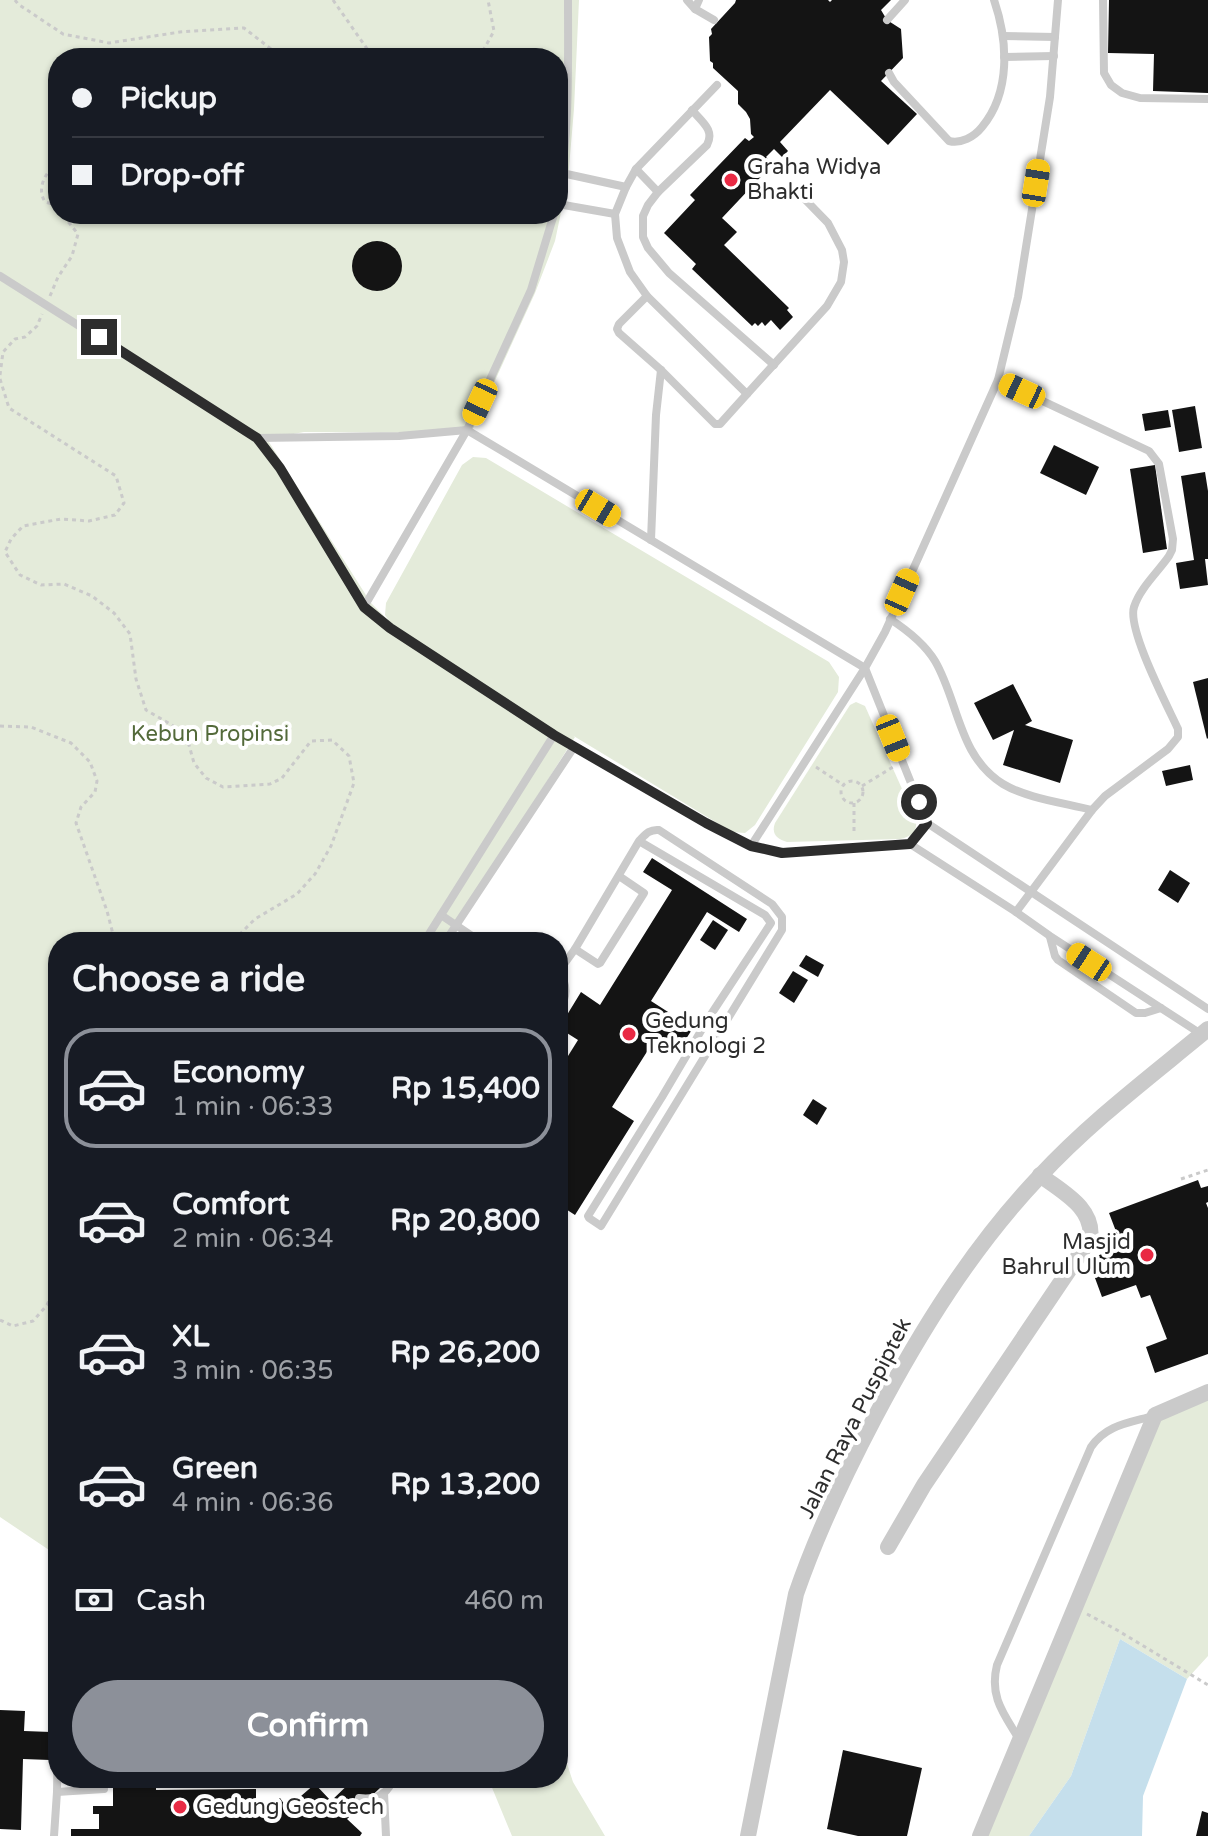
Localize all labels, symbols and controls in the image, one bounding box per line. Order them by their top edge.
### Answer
text: Pickup [120,80,217,117]
place label: Graha Widya Bhakti [747,154,881,205]
text: Drop-off [120,157,244,194]
car [1020,157,1052,209]
marker: Graha Widya Bhakti [722,171,740,189]
route end [81,319,117,355]
car [995,370,1049,412]
car [459,375,501,429]
car [571,485,625,531]
car [881,565,923,619]
car [873,711,913,765]
park label: Kebun Propinsi [131,721,289,747]
route start [901,784,937,820]
car [1062,939,1116,985]
text: Choose a ride [72,958,305,1001]
place label: Gedung Teknologi 2 [645,1008,766,1059]
marker: Gedung Teknologi 2 [620,1025,638,1043]
icon: car [76,1052,148,1124]
text: Economy [172,1054,305,1091]
text: Rp 15,400 [391,1070,540,1107]
text: 1 min · 06:33 [172,1091,334,1122]
icon: car [76,1184,148,1256]
text: Comfort [172,1186,290,1223]
text: Rp 20,800 [390,1202,540,1239]
text: 2 min · 06:34 [172,1223,334,1254]
place label: Masjid Bahrul Ulum [1002,1229,1131,1280]
marker: Masjid Bahrul Ulum [1138,1246,1156,1264]
street label: Jalan Raya Puspiptek [793,1313,917,1523]
icon: car [76,1316,148,1388]
text: XL [172,1318,209,1355]
text: Rp 26,200 [390,1334,540,1371]
text: 3 min · 06:35 [172,1355,334,1386]
icon: car [76,1448,148,1520]
text: Green [172,1450,258,1487]
text: Rp 13,200 [390,1466,540,1503]
text: 4 min · 06:36 [172,1487,334,1518]
icon: cash [72,1578,116,1622]
text: Cash [136,1582,206,1619]
text: 460 m [464,1585,544,1616]
button: Confirm [72,1680,544,1772]
place label: Gedung Geostech [196,1794,384,1820]
marker: Gedung Geostech [171,1798,189,1816]

